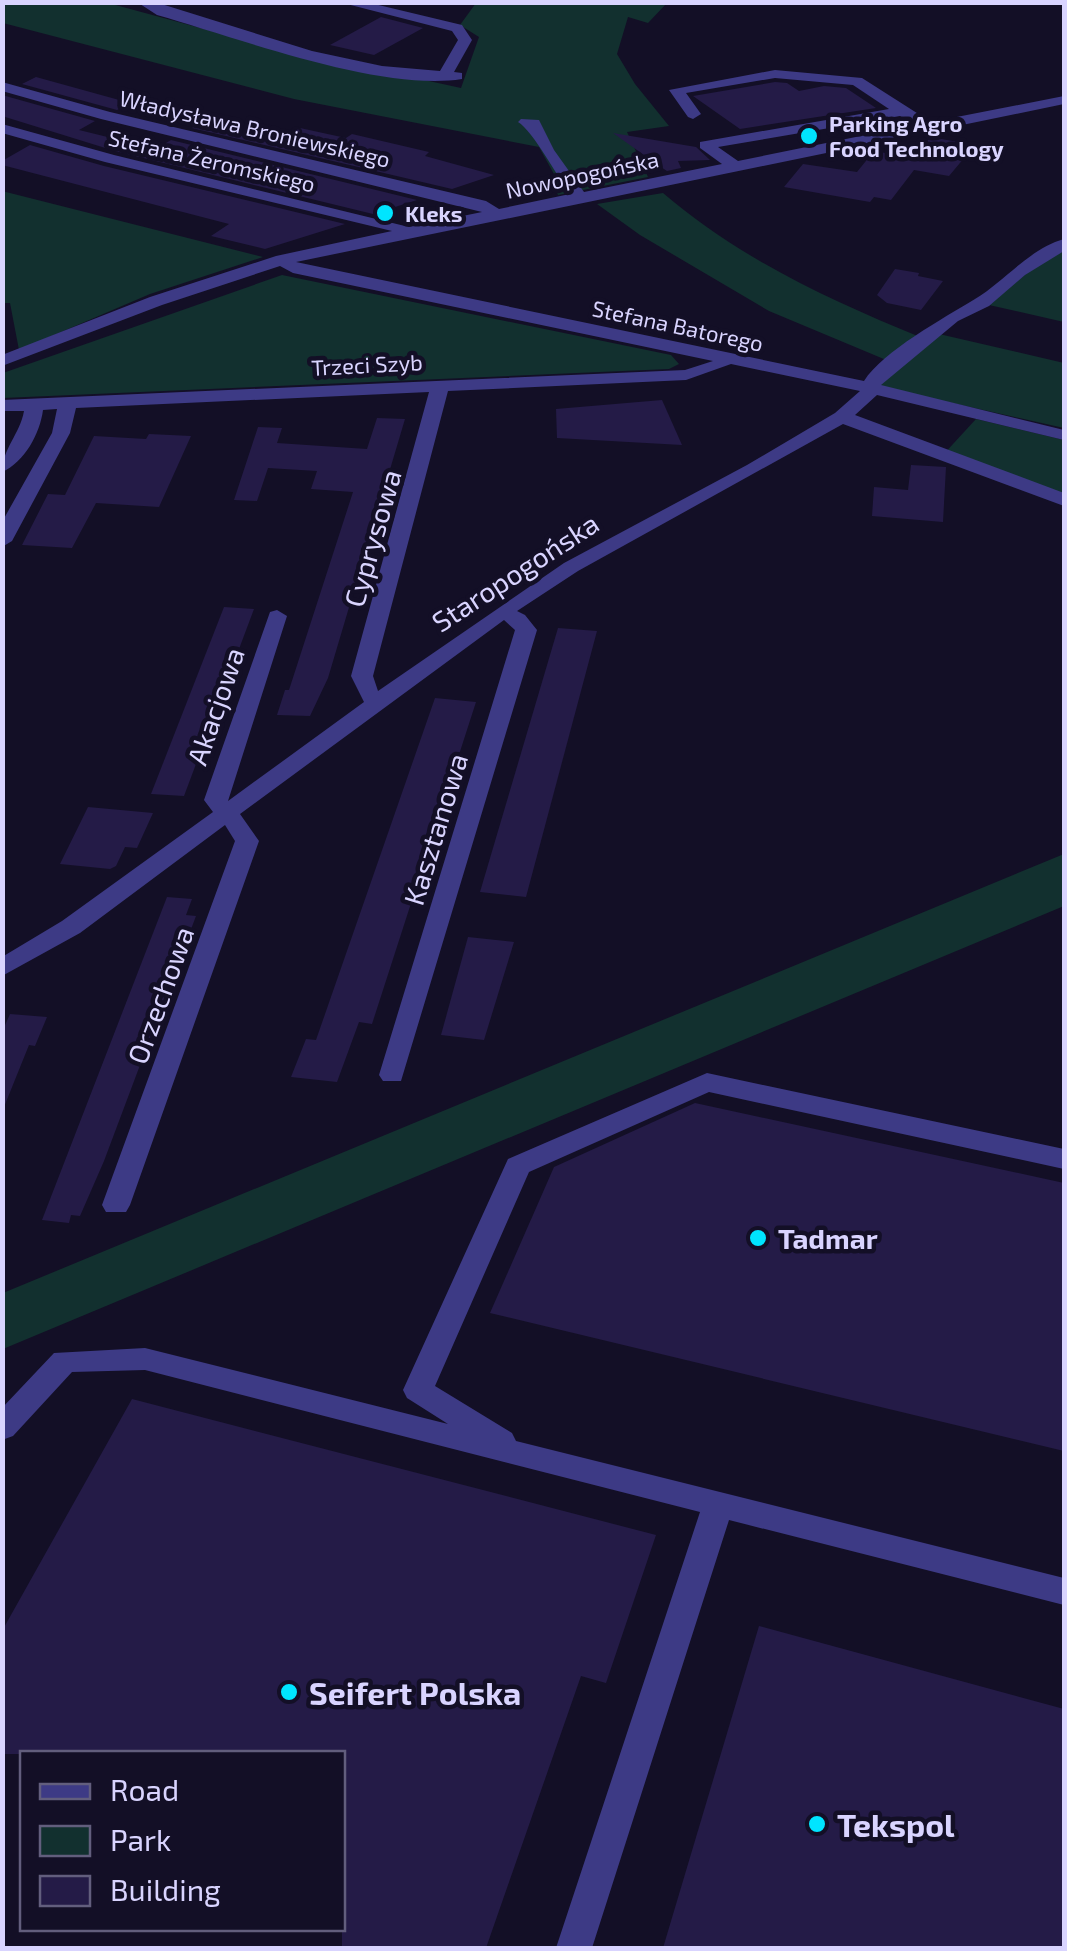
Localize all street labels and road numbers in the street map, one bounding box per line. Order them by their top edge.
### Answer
street label: Władysława Broniewskiego [117,84,393,172]
street label: Stefana Żeromskiego [106,124,318,196]
street label: Nowopogońska [503,145,661,203]
street label: Stefana Batorego [590,294,766,356]
street label: Trzeci Szyb [311,348,423,380]
street label: Cyprysowa [336,465,408,611]
street label: Staropogońska [425,505,605,639]
street label: Akacjowa [179,643,251,769]
street label: Kasztanowa [396,749,474,909]
street label: Orzechowa [120,922,200,1068]

